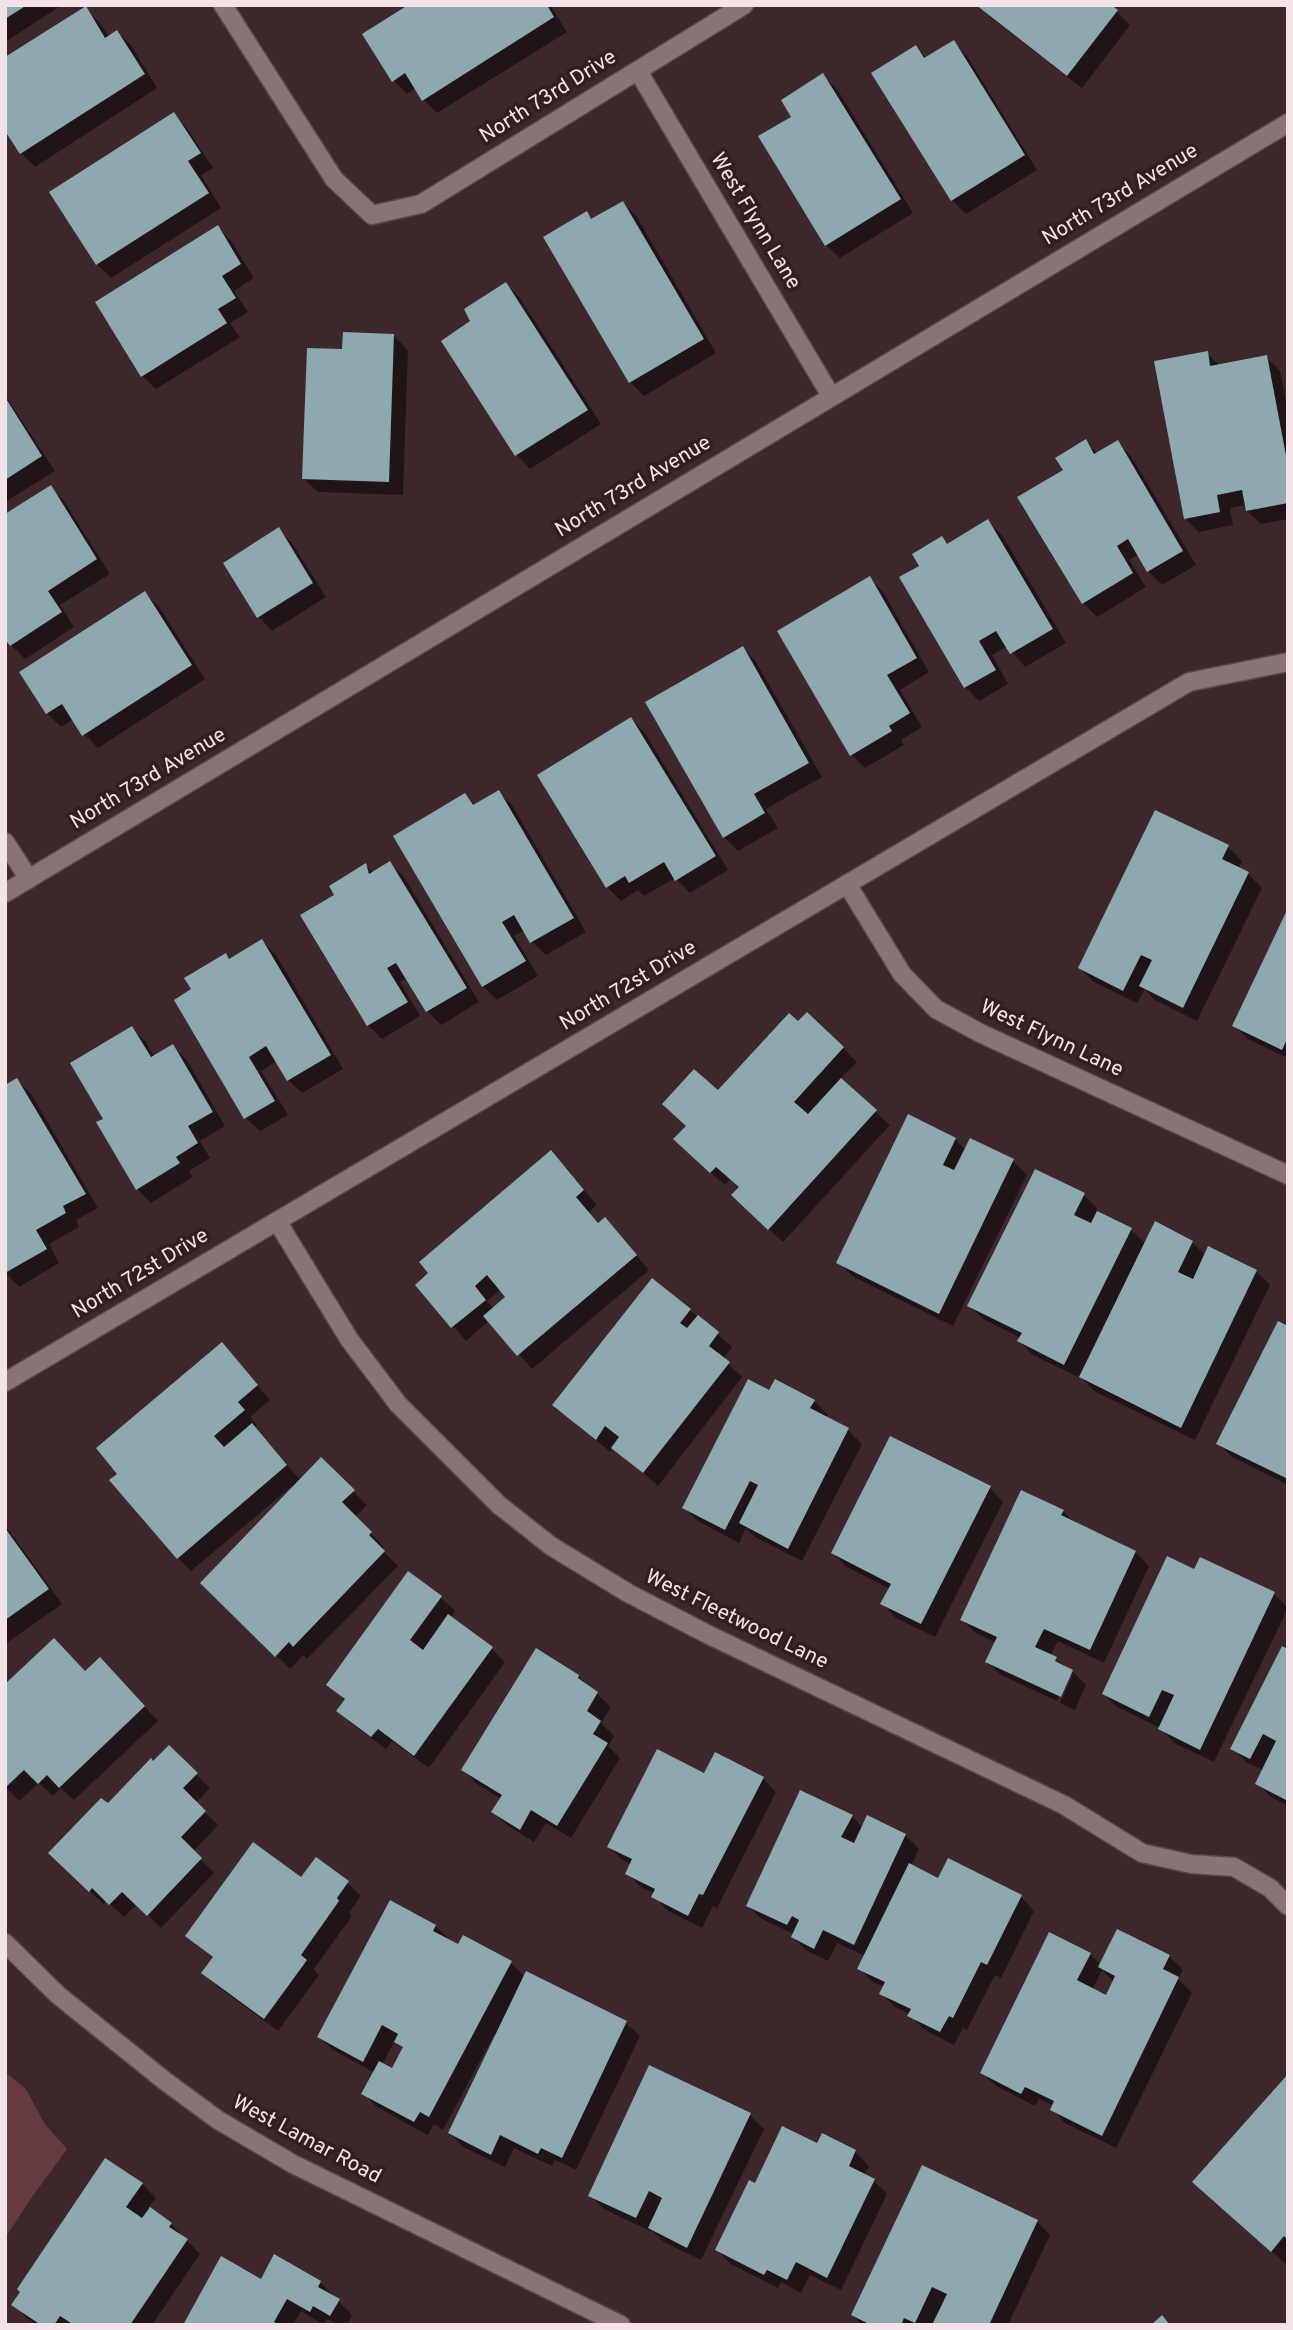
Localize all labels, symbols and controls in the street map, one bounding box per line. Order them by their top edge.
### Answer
street label: North 73rd Drive [476,46,622,150]
street label: North 73rd Avenue [1039,140,1203,252]
street label: West Flynn Lane [703,149,805,295]
street label: North 73rd Avenue [552,432,716,544]
street label: North 73rd Avenue [67,724,231,836]
street label: North 72st Drive [556,936,702,1038]
street label: West Flynn Lane [976,996,1126,1084]
street label: North 72st Drive [68,1224,214,1326]
street label: West Fleetwood Lane [640,1566,832,1676]
street label: West Lamar Road [227,2091,385,2191]

